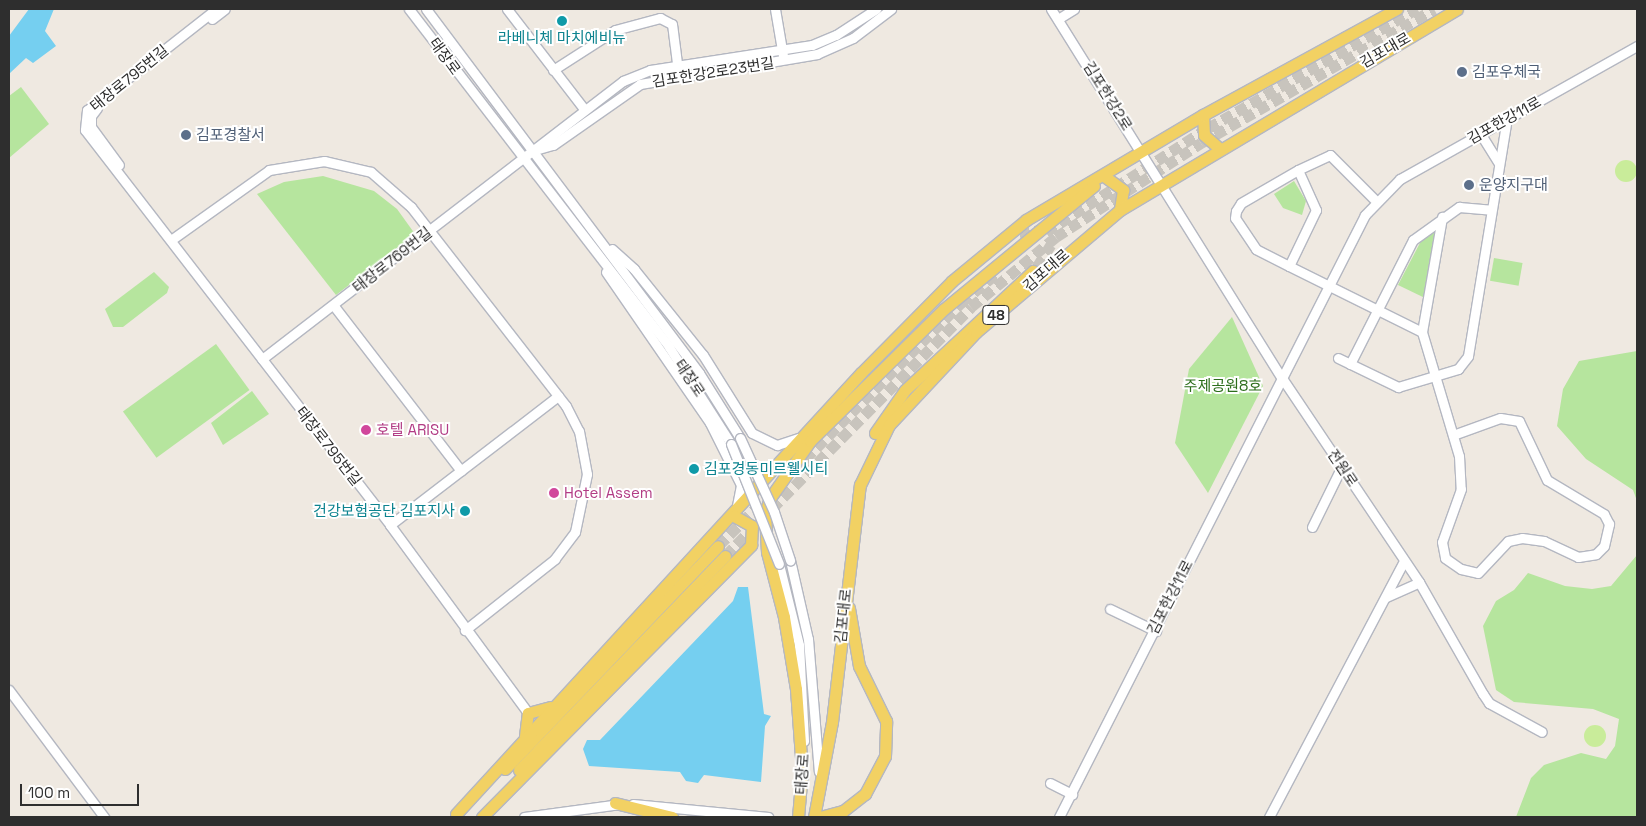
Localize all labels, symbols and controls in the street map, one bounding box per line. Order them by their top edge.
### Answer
marker: 라베니체 마치에비뉴 [556,15,568,27]
street label: 김포대로 [1357,28,1413,72]
place label: 라베니체 마치에비뉴 [498,29,626,47]
street label: 태장로 [426,34,464,78]
street label: 태장로795번길 [86,41,172,115]
street label: 김포한강2로23번길 [651,53,775,91]
street label: 김포한강2로 [1080,58,1136,134]
place label: 김포우체국 [1472,63,1541,81]
marker: 김포우체국 [1456,66,1468,78]
street label: 김포한강11로 [1464,92,1544,148]
place label: 김포경찰서 [196,126,265,144]
marker: 김포경찰서 [180,129,192,141]
place label: 운양지구대 [1479,176,1548,194]
marker: 운양지구대 [1463,179,1475,191]
street label: 태장로769번길 [349,223,435,297]
street label: 김포대로 [1019,245,1073,295]
road number: 48 [982,304,1010,326]
street label: 태장로 [671,356,709,400]
park label: 주제공원8호 [1184,377,1262,395]
street label: 태장로795번길 [292,403,366,489]
place label: 호텔 ARISU [376,421,449,439]
marker: 호텔 ARISU [360,424,372,436]
street label: 전원로 [1324,446,1362,490]
place label: 김포경동미르웰시티 [704,460,828,478]
marker: 김포경동미르웰시티 [688,463,700,475]
place label: Hotel Assem [564,484,653,502]
marker: Hotel Assem [548,487,560,499]
place label: 건강보험공단 김포지사 [313,502,455,520]
marker: 건강보험공단 김포지사 [459,505,471,517]
street label: 김포한강11로 [1143,557,1197,637]
street label: 김포대로 [831,588,855,644]
street label: 태장로 [792,753,812,795]
scale bar [22,774,141,806]
text: 100 m [28,783,70,802]

